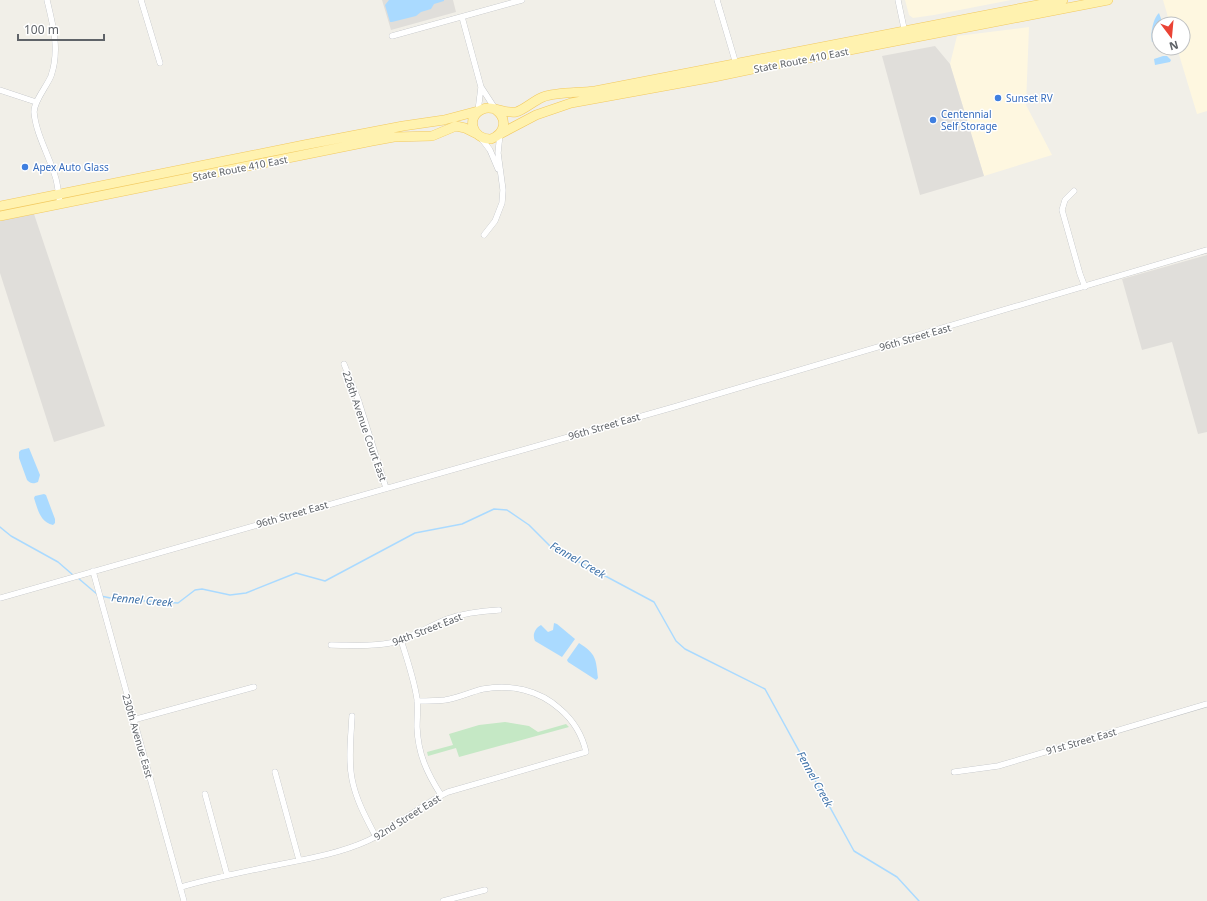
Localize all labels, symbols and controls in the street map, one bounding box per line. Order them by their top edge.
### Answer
scale bar [18,16,104,42]
north arrow [1151,16,1191,56]
text: 100 m [24,21,59,38]
text: N [1168,38,1180,55]
street label: State Route 410 East [752,44,850,76]
place label: Sunset RV [1006,91,1053,105]
marker: Sunset RV [993,93,1003,103]
place label: Centennial Self Storage [941,107,998,133]
marker: Centennial Self Storage [928,115,938,125]
street label: State Route 410 East [191,152,289,184]
place label: Apex Auto Glass [33,160,109,174]
marker: Apex Auto Glass [20,162,30,172]
street label: 96th Street East [878,320,953,354]
street label: 226th Avenue Court East [340,369,391,483]
street label: 96th Street East [567,409,642,443]
street label: 96th Street East [255,497,330,531]
water label: Fennel Creek [548,538,609,582]
water label: Fennel Creek [111,589,174,610]
street label: 94th Street East [390,609,464,649]
street label: 230th Avenue East [119,692,157,780]
street label: 91st Street East [1044,724,1118,758]
water label: Fennel Creek [794,748,837,810]
street label: 92nd Street East [371,791,443,843]

